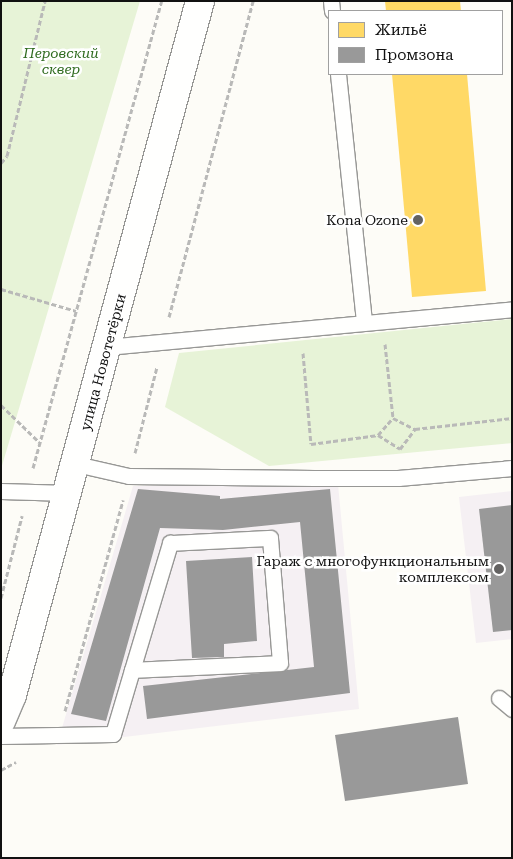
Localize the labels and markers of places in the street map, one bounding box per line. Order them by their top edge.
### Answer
place label: Kona Ozone [326,212,408,228]
marker: Kona Ozone [412,214,424,226]
place label: Гараж с многофункциональным комплексом [256,553,489,586]
marker: Гараж с многофункциональным комплексом [493,563,505,575]

